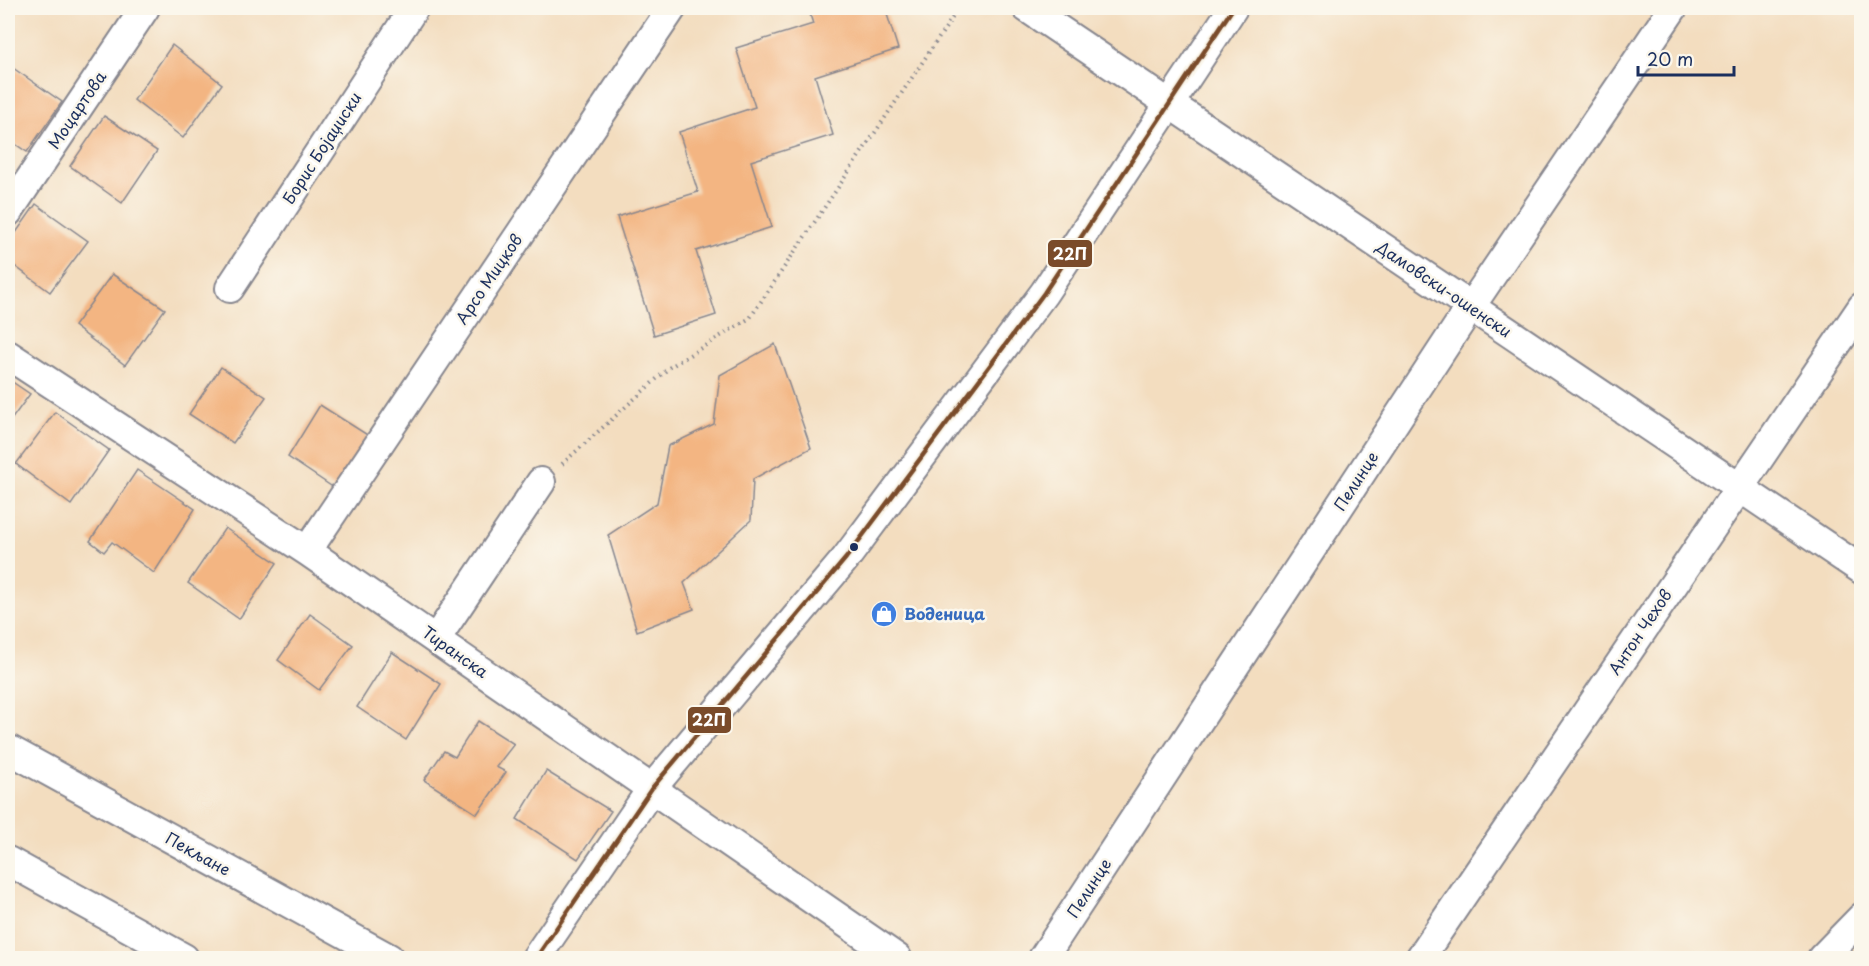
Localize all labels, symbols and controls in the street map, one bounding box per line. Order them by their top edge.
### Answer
scale bar [1638,39,1734,77]
text: 20 m [1647,45,1693,72]
street label: Моцартова [41,66,111,153]
street label: Борис Бојаџиски [276,87,366,208]
street label: Арсо Мицков [449,228,527,329]
street label: Дамовски-ошенски [1371,233,1517,342]
line badge: 22П [1047,239,1093,268]
text: 22П [1053,241,1087,265]
street label: Пелинце [1327,446,1383,515]
unlabelled marker [848,541,860,553]
street label: Антон Чехов [1602,584,1677,679]
shop icon: Воденица [869,599,899,629]
place label: Воденица [904,601,985,625]
street label: Тиранска [418,620,494,683]
line badge: 22П [687,706,732,734]
text: 22П [692,707,726,731]
street label: Пекљане [162,825,235,881]
street label: Пелинце [1060,853,1116,922]

